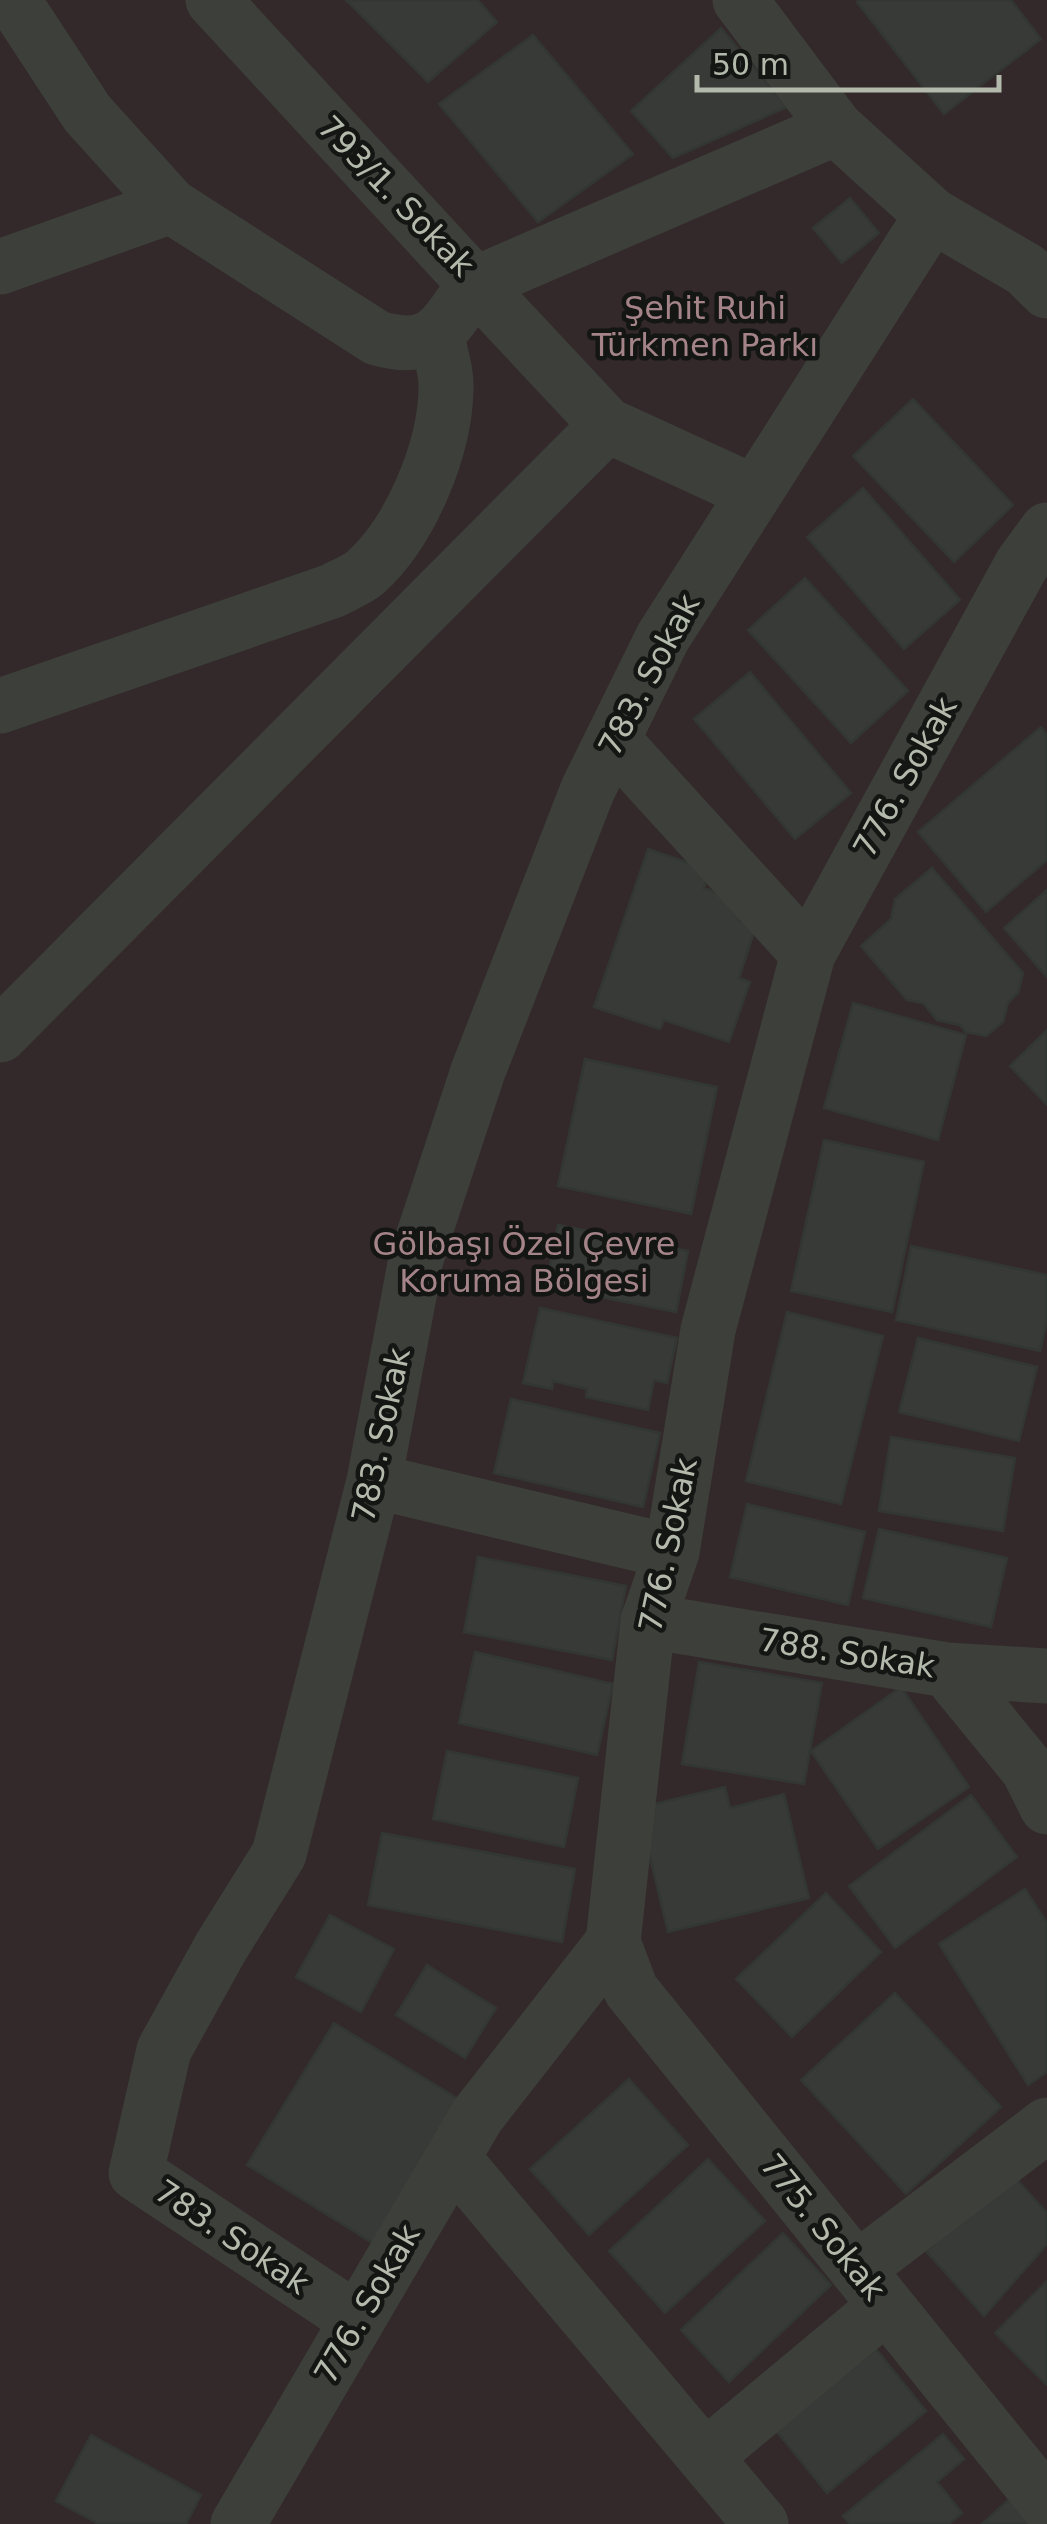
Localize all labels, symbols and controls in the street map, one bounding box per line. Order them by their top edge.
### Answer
scale bar [697,30,1000,92]
text: 50 m [712,47,789,82]
street label: 793/1. Sokak [310,108,482,285]
park label: Şehit Ruhi Türkmen Parkı [591,289,818,364]
street label: 783. Sokak [591,587,708,762]
street label: 776. Sokak [845,690,965,864]
park label: Gölbaşı Özel Çevre Koruma Bölgesi [373,1225,675,1300]
street label: 783. Sokak [344,1344,418,1526]
street label: 776. Sokak [631,1454,705,1636]
street label: 788. Sokak [756,1620,938,1686]
street label: 775. Sokak [752,2146,894,2308]
street label: 783. Sokak [148,2172,317,2303]
street label: 776. Sokak [306,2217,428,2390]

